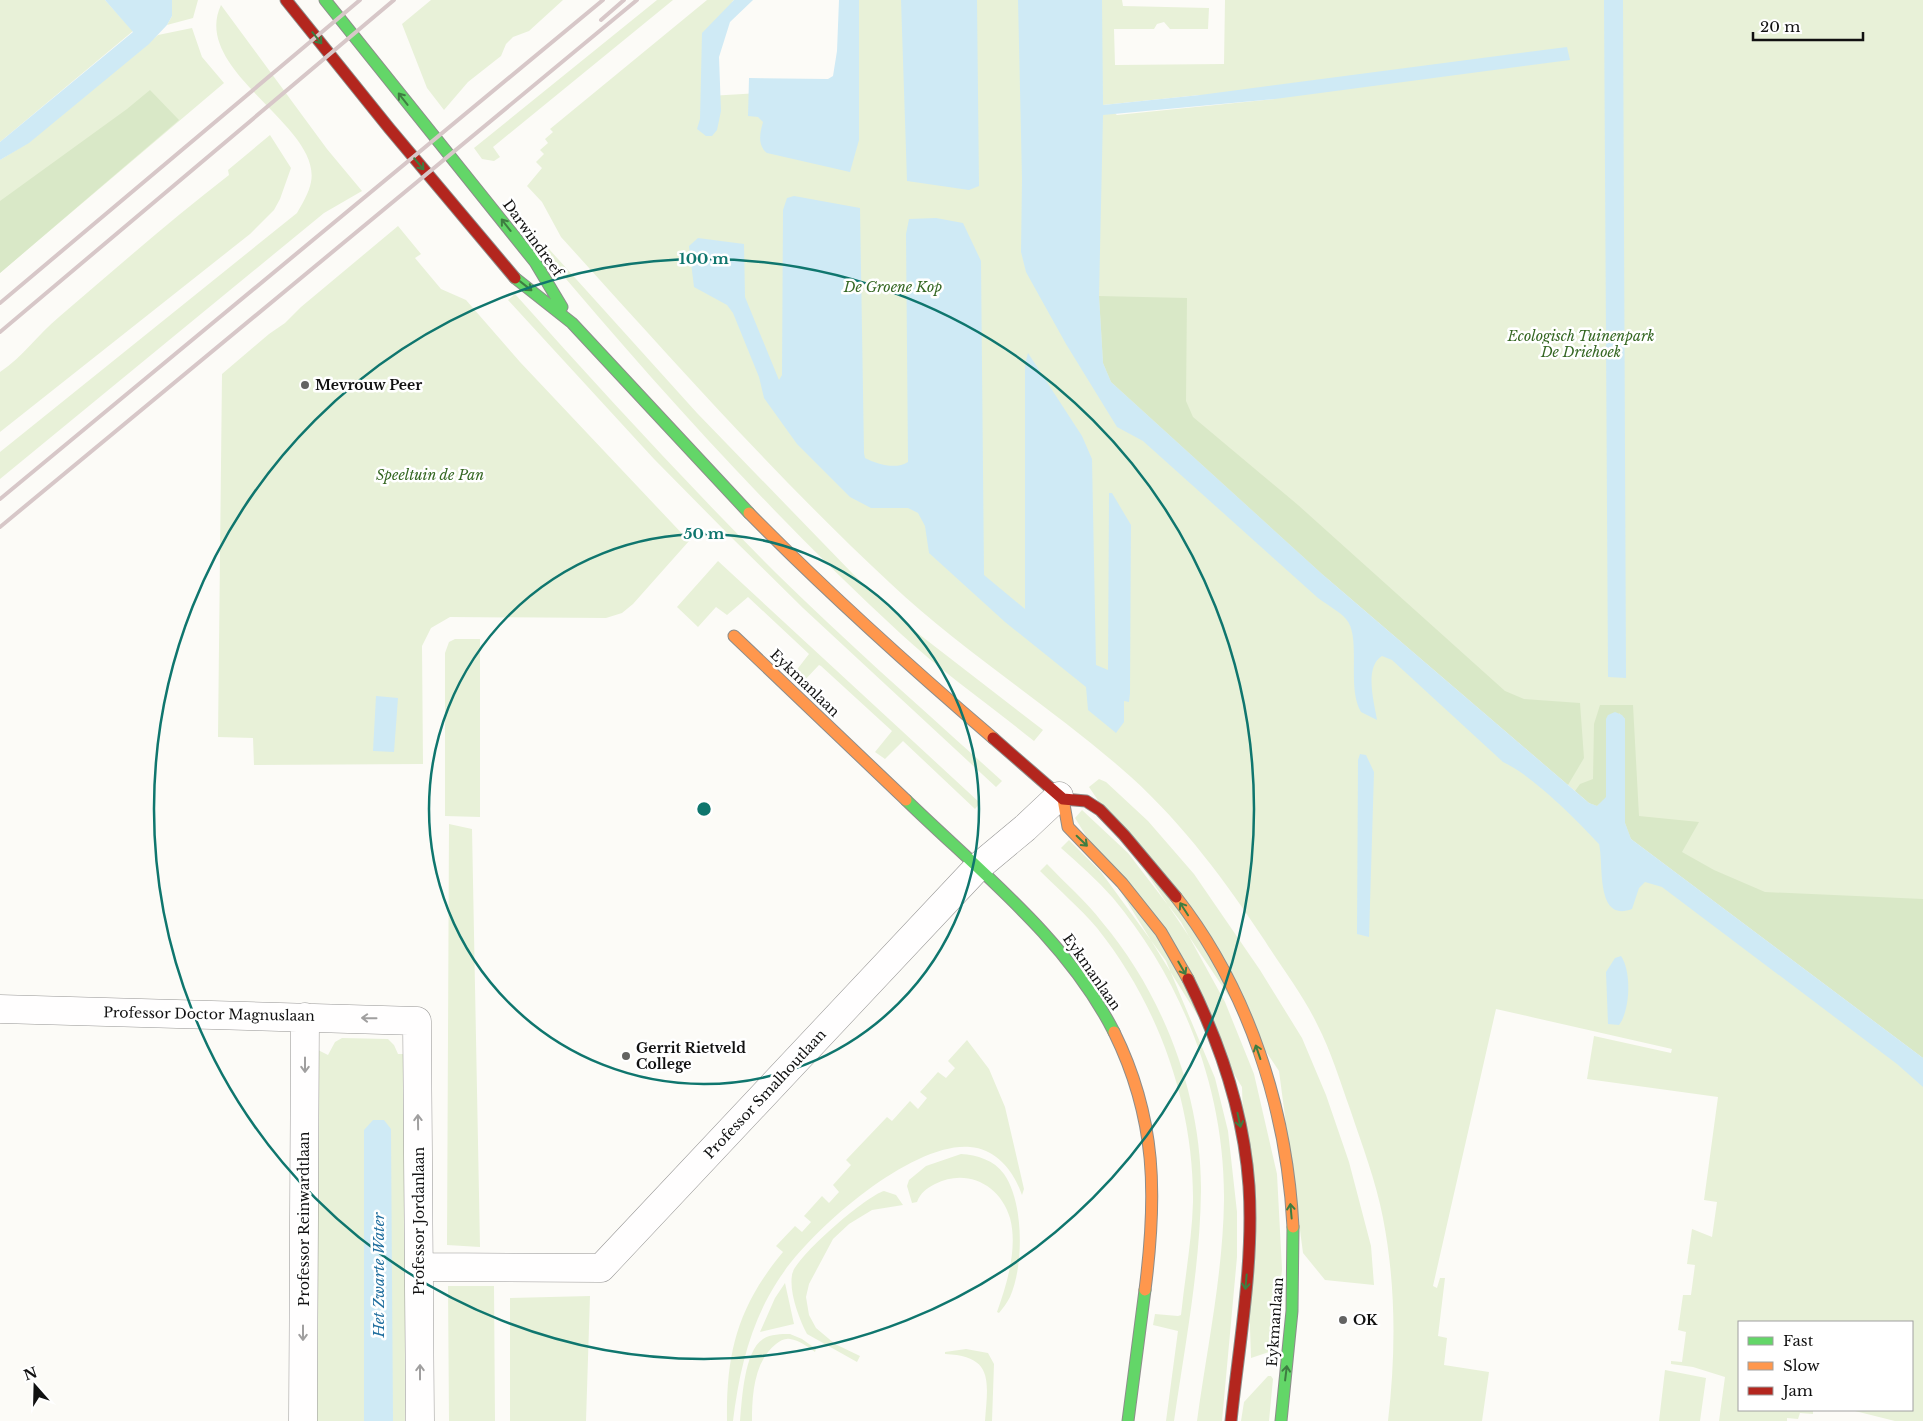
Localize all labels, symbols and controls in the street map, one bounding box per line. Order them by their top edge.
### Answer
scale bar [1753,10,1863,42]
text: 20 m [1760,17,1800,36]
one-way arrow [311,31,322,44]
one-way arrow [398,93,409,106]
one-way arrow [413,158,425,171]
street label: Darwindreef [499,196,568,282]
one-way arrow [500,219,511,232]
text: 100 m [679,249,729,268]
park label: De Groene Kop [843,278,942,296]
one-way arrow [519,281,532,292]
park label: Ecologisch Tuinenpark De Driehoek [1506,327,1655,361]
place label: Mevrouw Peer [315,376,422,394]
marker: Mevrouw Peer [299,379,311,391]
park label: Speeltuin de Pan [376,466,484,484]
text: 50 m [684,524,725,543]
street label: Eykmanlaan [767,645,844,721]
centre of rings [695,800,713,818]
one-way arrow [1076,835,1088,847]
one-way arrow [1179,902,1189,916]
street label: Eykmanlaan [1059,930,1125,1014]
one-way arrow [1177,961,1187,975]
street label: Professor Doctor Magnuslaan [103,1003,315,1025]
one-way arrow [361,1013,378,1023]
street label: Professor Smalhoutlaan [700,1025,830,1163]
place label: Gerrit Rietveld College [636,1039,746,1073]
one-way arrow [1253,1045,1262,1060]
marker: Gerrit Rietveld College [620,1050,632,1062]
one-way arrow [300,1057,310,1073]
one-way arrow [1235,1112,1244,1128]
one-way arrow [413,1115,423,1131]
street label: Professor Reinwardtlaan [295,1131,313,1306]
street label: Professor Jordanlaan [410,1146,428,1295]
one-way arrow [1286,1203,1296,1219]
water label: Het Zwarte Water [369,1211,388,1338]
one-way arrow [1241,1273,1251,1289]
street label: Eykmanlaan [1263,1276,1287,1367]
place label: OK [1353,1311,1378,1329]
marker: OK [1337,1314,1349,1326]
legend [1738,1321,1913,1411]
one-way arrow [298,1324,308,1340]
text: Fast [1783,1331,1814,1350]
text: Slow [1783,1356,1820,1375]
north arrow [10,1361,60,1411]
text: N [21,1363,40,1384]
one-way arrow [415,1365,425,1381]
one-way arrow [1281,1365,1291,1381]
text: Jam [1781,1381,1813,1400]

